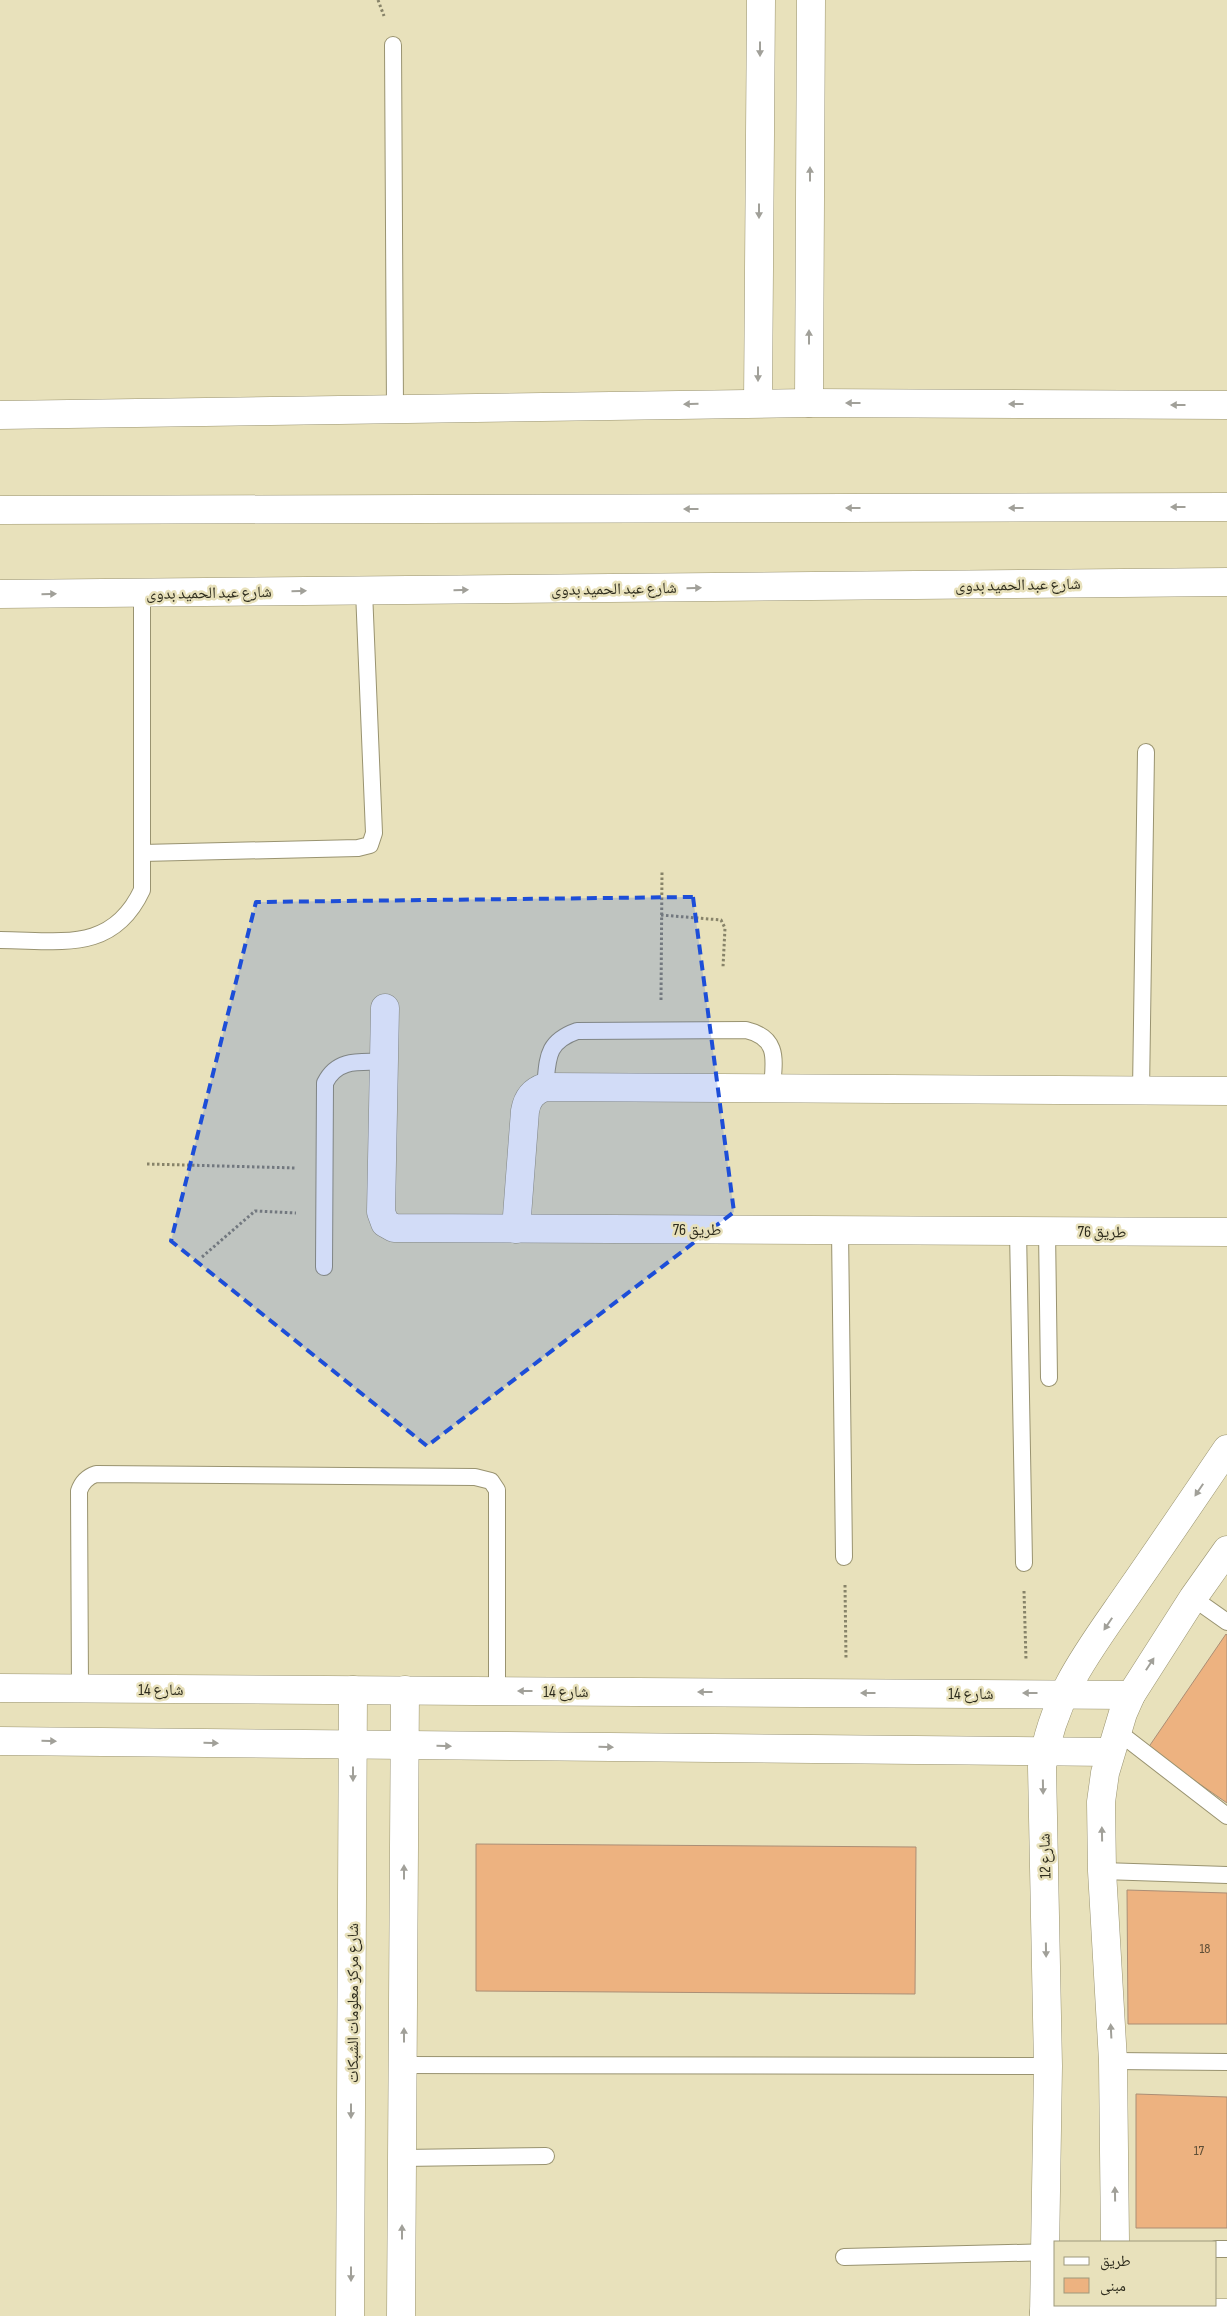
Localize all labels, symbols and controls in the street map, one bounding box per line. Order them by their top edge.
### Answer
one-way arrow [756,41,764,57]
one-way arrow [806,166,814,182]
one-way arrow [755,203,763,219]
one-way arrow [805,328,813,344]
one-way arrow [754,366,762,382]
one-way arrow [845,399,861,407]
one-way arrow [683,400,699,408]
one-way arrow [1008,400,1024,408]
one-way arrow [1170,401,1186,409]
one-way arrow [1170,503,1186,511]
one-way arrow [845,504,861,512]
one-way arrow [1008,504,1024,512]
one-way arrow [683,505,699,513]
street label: شارع عبد الحميد بدوى [955,575,1081,596]
street label: شارع عبد الحميد بدوى [551,579,677,600]
street label: شارع عبد الحميد بدوى [146,583,272,604]
one-way arrow [686,584,702,592]
one-way arrow [453,586,469,594]
one-way arrow [291,587,307,595]
one-way arrow [41,590,57,598]
street label: طريق 76 [673,1221,721,1240]
street label: طريق 76 [1077,1223,1127,1242]
one-way arrow [1195,1483,1204,1496]
one-way arrow [1103,1617,1113,1631]
one-way arrow [1145,1657,1155,1671]
street label: شارع 14 [138,1681,184,1700]
street label: شارع 14 [543,1683,589,1702]
street label: شارع 14 [948,1685,994,1704]
one-way arrow [517,1687,533,1695]
one-way arrow [697,1688,713,1696]
one-way arrow [859,1689,875,1697]
one-way arrow [1022,1689,1038,1697]
one-way arrow [41,1737,57,1745]
one-way arrow [203,1739,219,1747]
one-way arrow [436,1742,452,1750]
one-way arrow [598,1743,614,1751]
one-way arrow [349,1766,357,1782]
one-way arrow [1039,1780,1047,1796]
one-way arrow [1098,1826,1106,1842]
street label: شارع 12 [1036,1833,1055,1879]
one-way arrow [401,1864,409,1880]
street label: شارع مركز معلومات الشبكات [344,1923,363,2083]
house number: 18 [1199,1940,1211,1957]
one-way arrow [1042,1942,1050,1958]
one-way arrow [1107,2023,1115,2039]
one-way arrow [400,2027,408,2043]
one-way arrow [347,2103,355,2119]
house number: 17 [1194,2142,1205,2159]
one-way arrow [1111,2185,1119,2201]
one-way arrow [398,2224,406,2240]
legend [1054,2241,1217,2306]
text: طريق [1100,2252,1131,2271]
one-way arrow [347,2266,355,2282]
text: مبنى [1100,2277,1126,2296]

